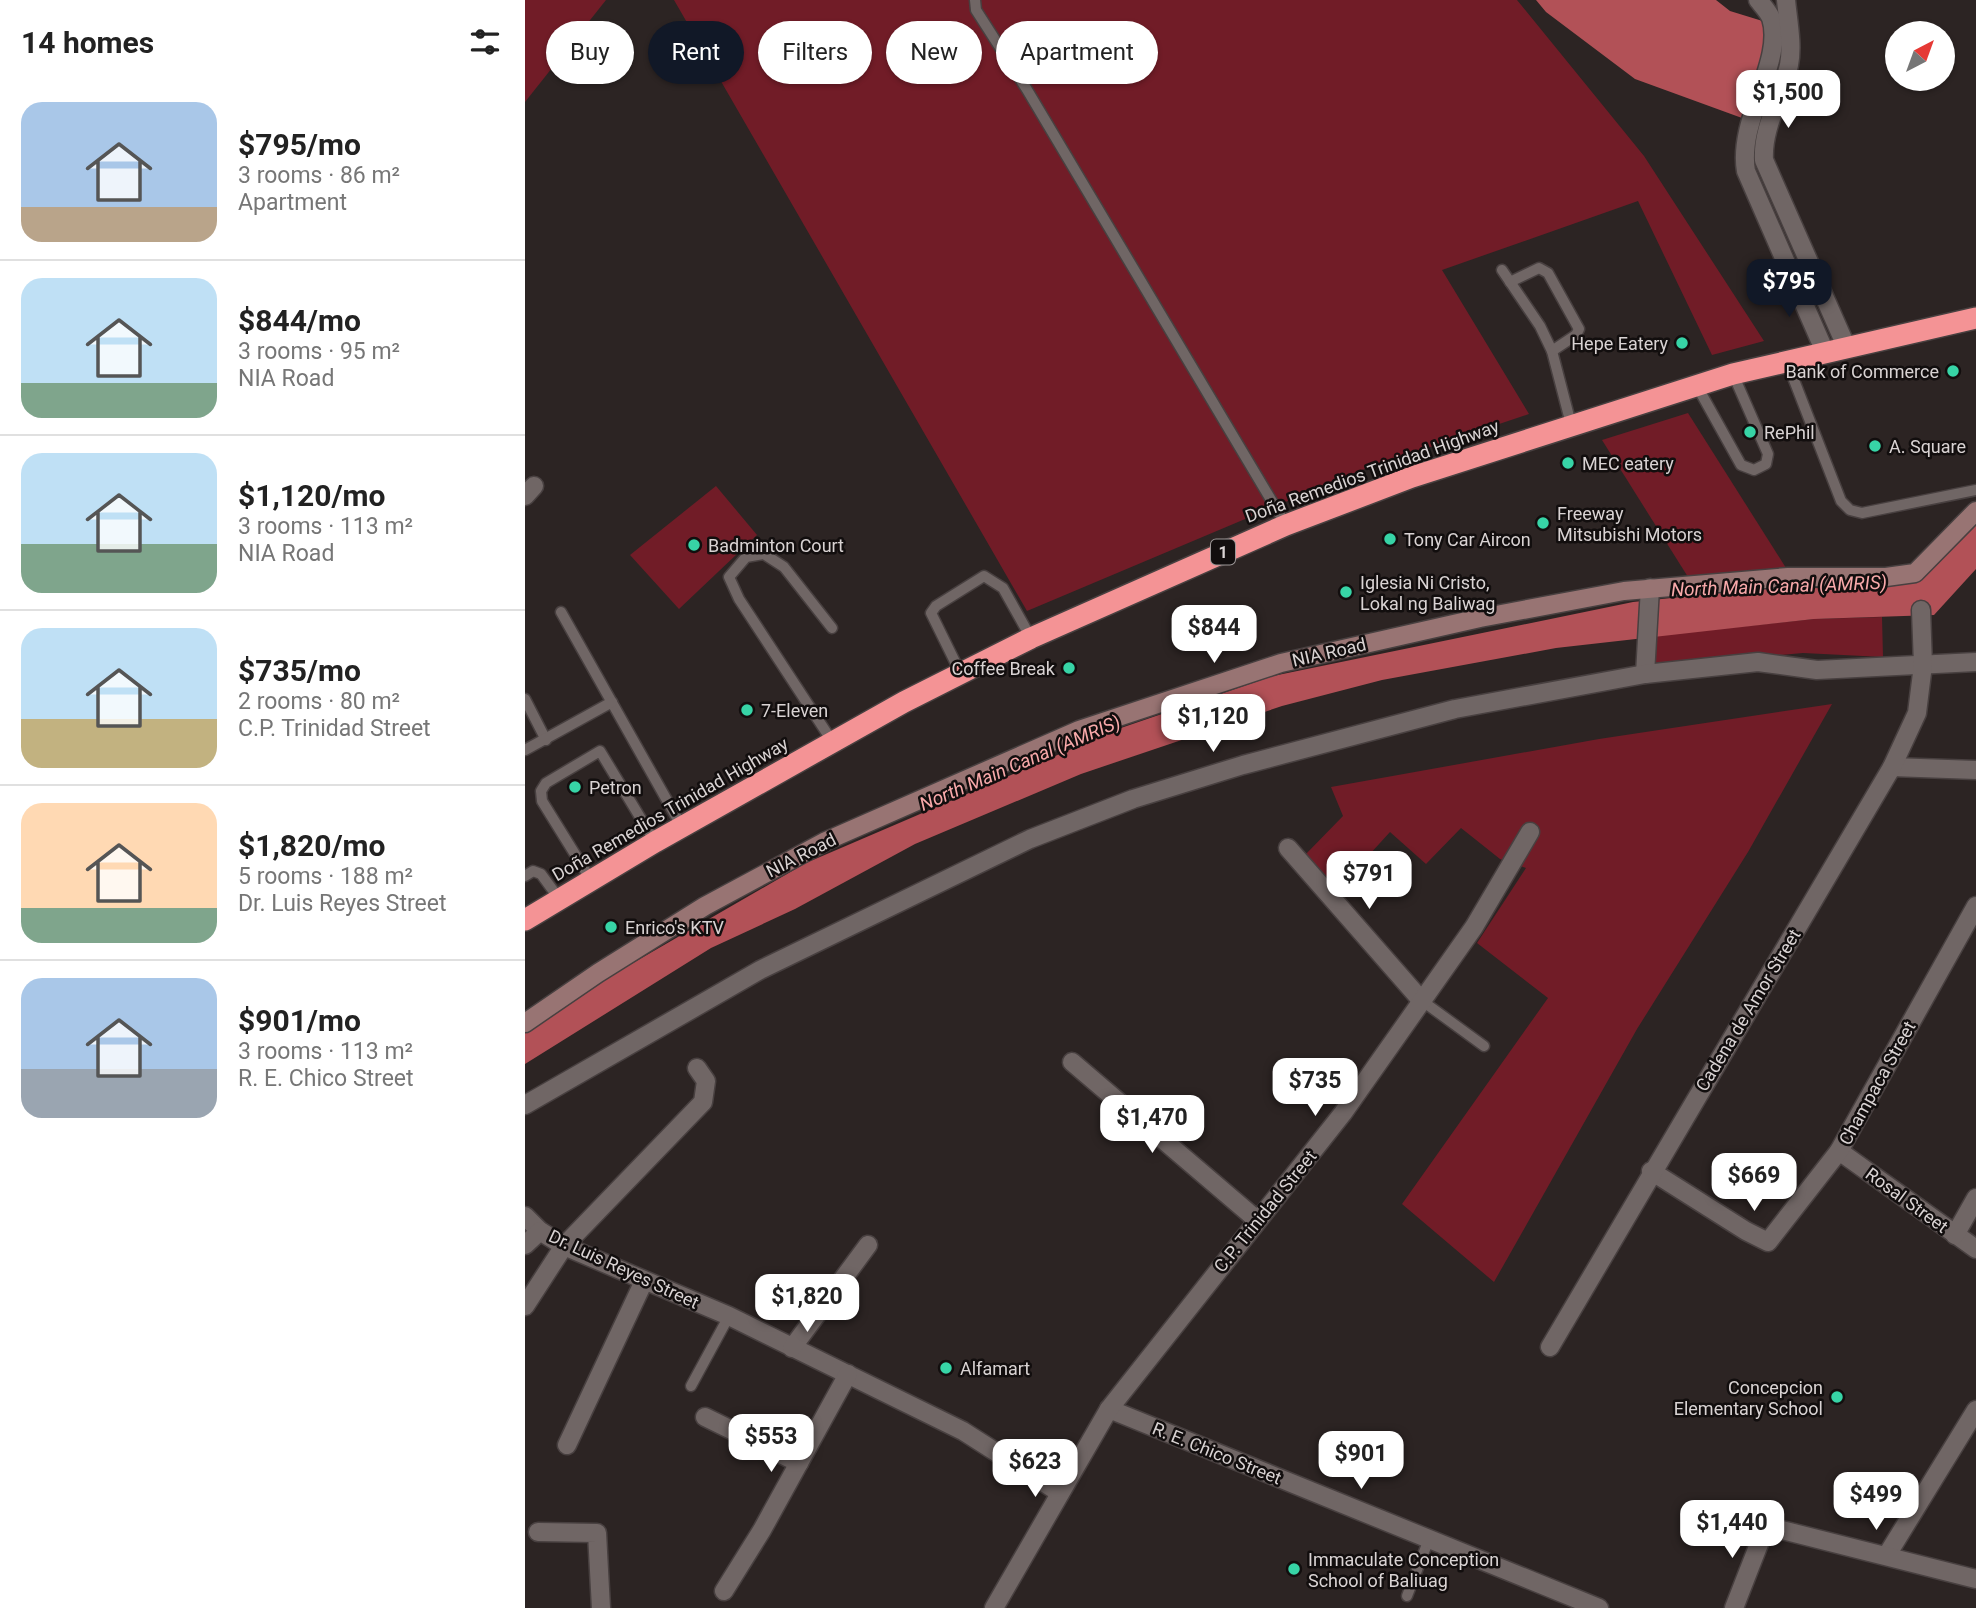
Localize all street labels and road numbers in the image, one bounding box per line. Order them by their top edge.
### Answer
street label: Doña Remedios Trinidad Highway [1242,415,1502,527]
road number: 1 [1211,540,1235,565]
street label: NIA Road [1290,633,1368,671]
street label: Doña Remedios Trinidad Highway [548,732,792,885]
street label: NIA Road [763,829,839,881]
street label: Cadena de Amor Street [1691,925,1805,1095]
street label: Champaca Street [1834,1017,1920,1149]
street label: C.P. Trinidad Street [1209,1146,1321,1276]
street label: Rosal Street [1862,1163,1952,1237]
street label: Dr. Luis Reyes Street [546,1225,702,1313]
street label: R. E. Chico Street [1149,1418,1285,1489]

